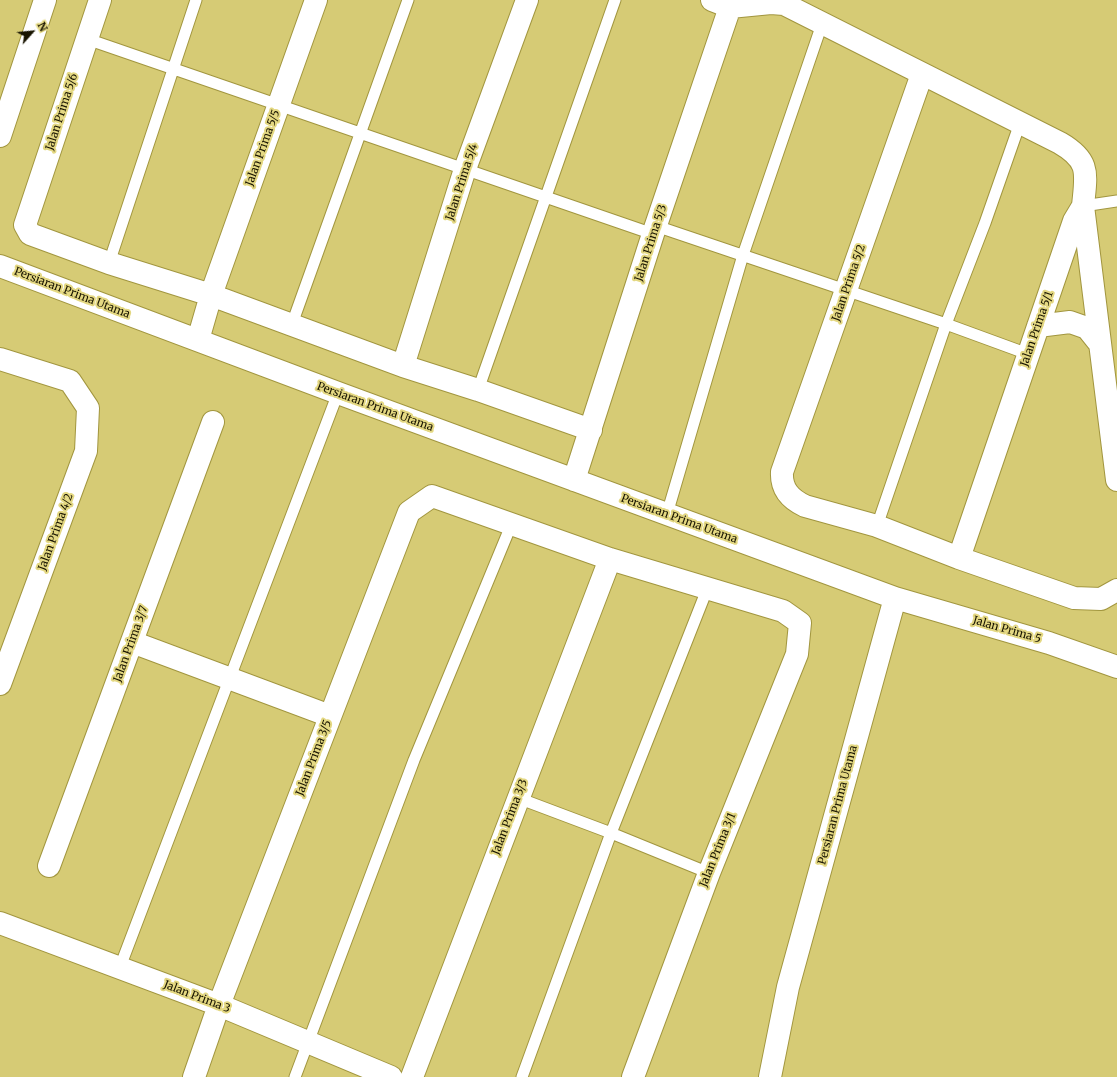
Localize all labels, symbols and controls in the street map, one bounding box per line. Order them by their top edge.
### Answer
north arrow [12,12,52,52]
text: N [34,19,51,34]
street label: Jalan Prima 5/6 [43,72,81,152]
street label: Jalan Prima 5/5 [243,108,283,188]
street label: Jalan Prima 5/4 [443,142,481,222]
street label: Jalan Prima 5/3 [632,203,670,283]
street label: Jalan Prima 5/2 [830,243,868,323]
street label: Persiaran Prima Utama [12,265,132,321]
street label: Jalan Prima 5/1 [1018,290,1056,368]
street label: Persiaran Prima Utama [315,380,435,434]
street label: Jalan Prima 4/2 [36,492,76,572]
street label: Persiaran Prima Utama [619,492,739,546]
street label: Jalan Prima 3/7 [111,604,151,684]
street label: Jalan Prima 5 [971,614,1043,646]
street label: Jalan Prima 3/5 [294,718,334,798]
street label: Persiaran Prima Utama [816,744,860,866]
street label: Jalan Prima 3/3 [490,777,530,857]
street label: Jalan Prima 3/1 [697,811,739,889]
street label: Jalan Prima 3 [162,978,232,1016]

